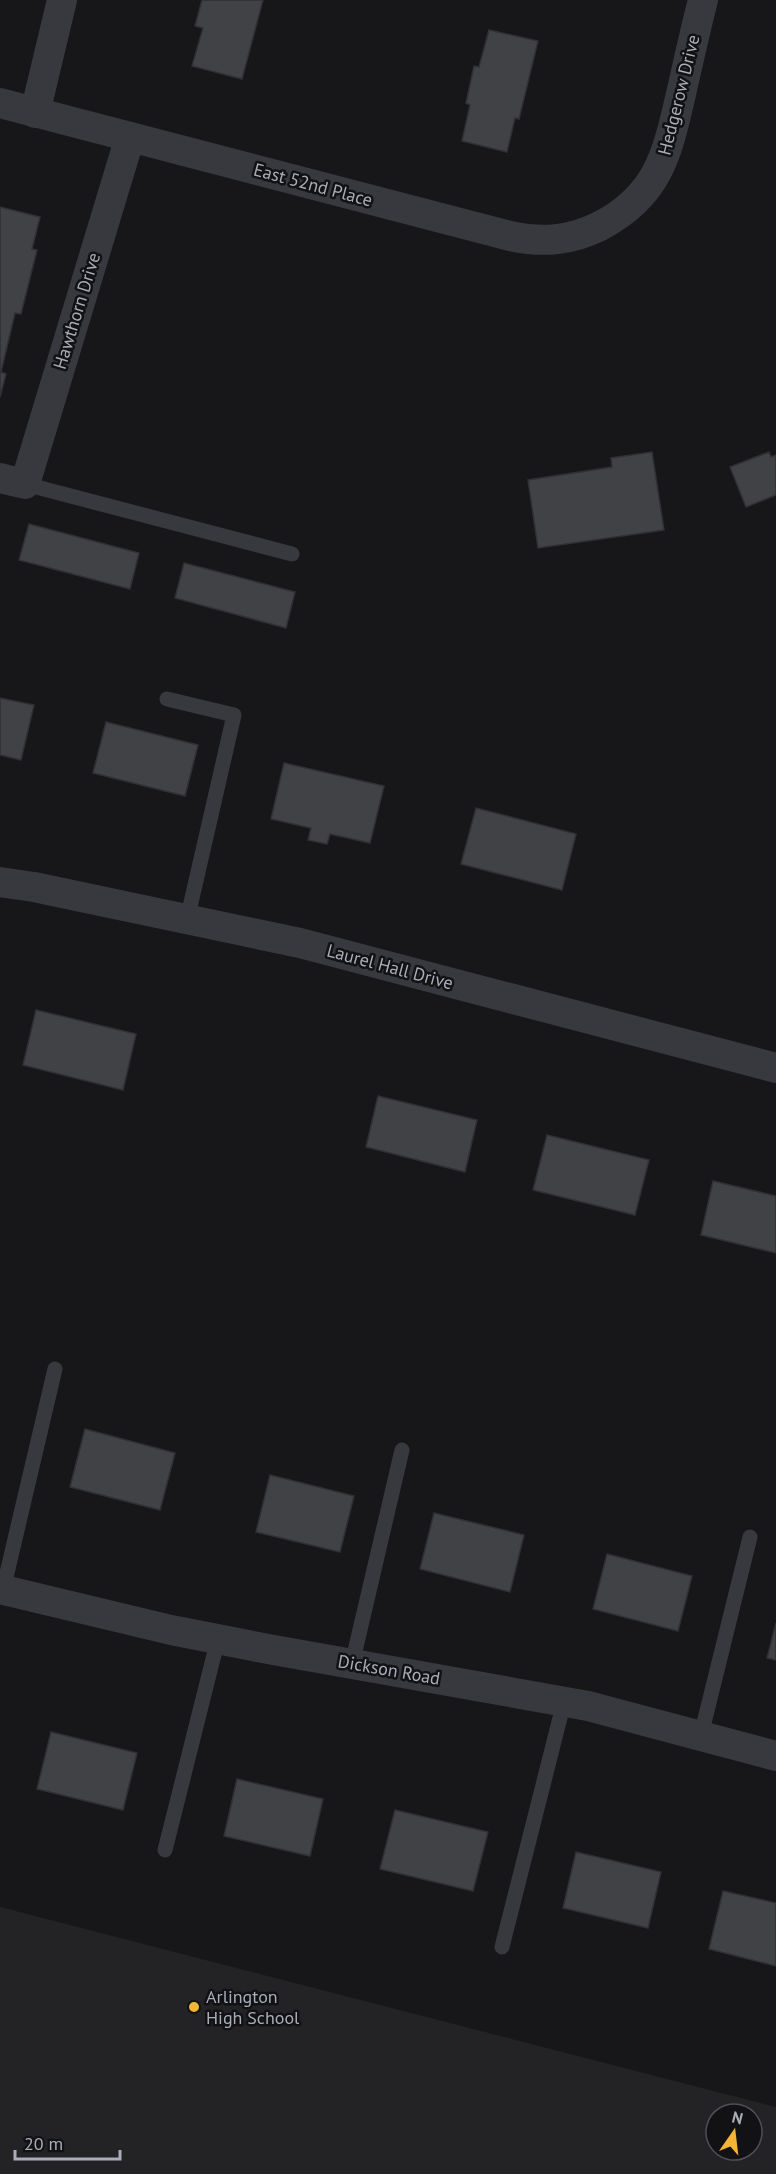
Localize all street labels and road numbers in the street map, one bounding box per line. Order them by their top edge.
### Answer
street label: Hedgerow Drive [652,32,705,157]
street label: East 52nd Place [251,158,375,211]
street label: Hawthorn Drive [48,250,105,372]
street label: Laurel Hall Drive [325,939,456,994]
street label: Dickson Road [336,1649,442,1690]

